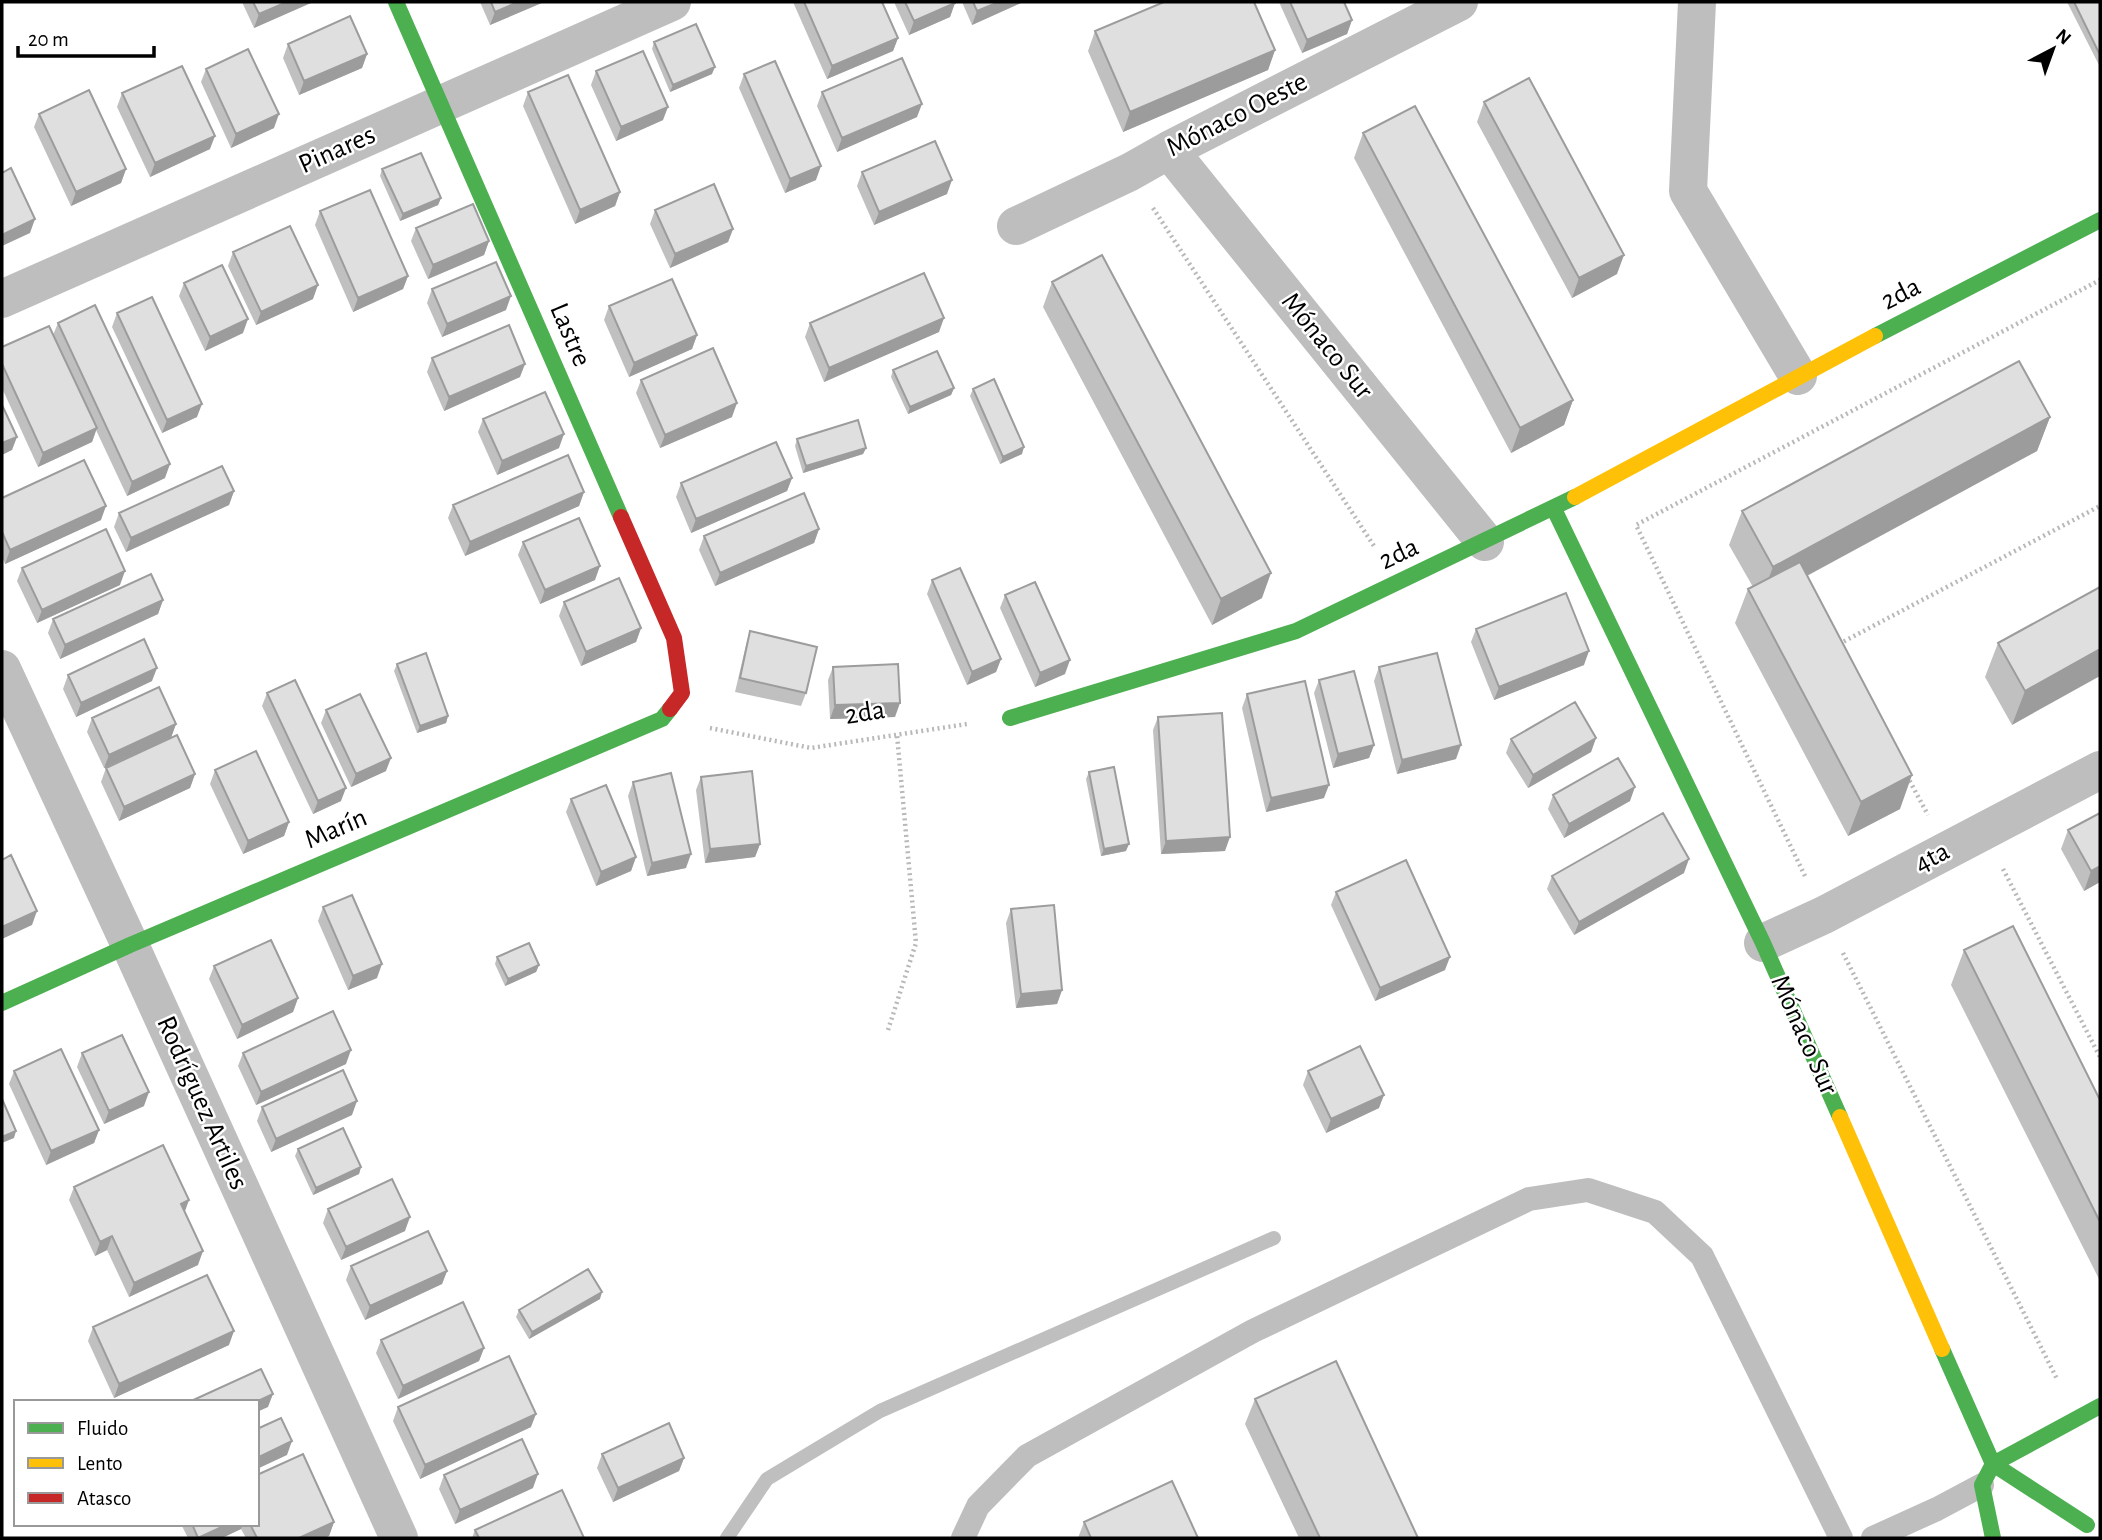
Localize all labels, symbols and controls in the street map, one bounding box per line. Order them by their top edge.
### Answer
scale bar [18,14,154,58]
north arrow [2018,14,2088,84]
text: N [2052,26,2074,49]
text: 20 m [28,29,69,50]
street label: Mónaco Oeste [1162,68,1312,162]
street label: Pinares [294,121,380,179]
street label: 2da [1877,272,1925,316]
street label: Mónaco Sur [1276,288,1378,404]
street label: Lastre [544,299,596,371]
street label: 2da [1375,533,1423,575]
street label: 2da [843,696,887,730]
street label: Marín [301,803,371,855]
street label: 4ta [1910,837,1954,879]
street label: Mónaco Sur [1765,971,1843,1099]
street label: Rodríguez Artiles [151,1012,253,1194]
legend [14,1400,259,1526]
text: Fluido [77,1418,128,1439]
text: Lento [77,1453,123,1474]
text: Atasco [77,1488,131,1509]

